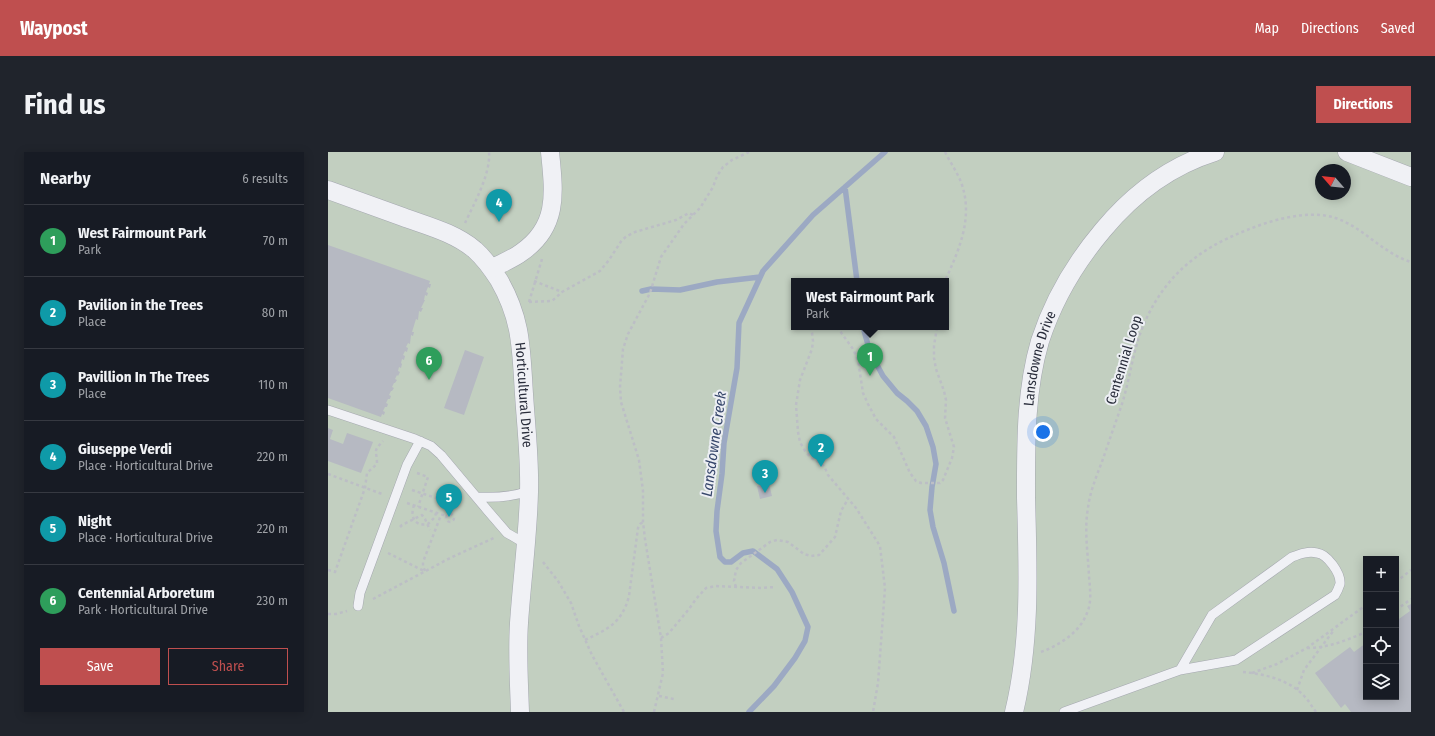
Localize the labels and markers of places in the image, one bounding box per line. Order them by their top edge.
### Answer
pin: 4 [486,189,512,222]
pin: 1 [857,343,883,376]
pin: 6 [416,347,442,380]
pin: 2 [808,434,834,467]
pin: 3 [752,460,778,493]
pin: 5 [436,484,462,517]

